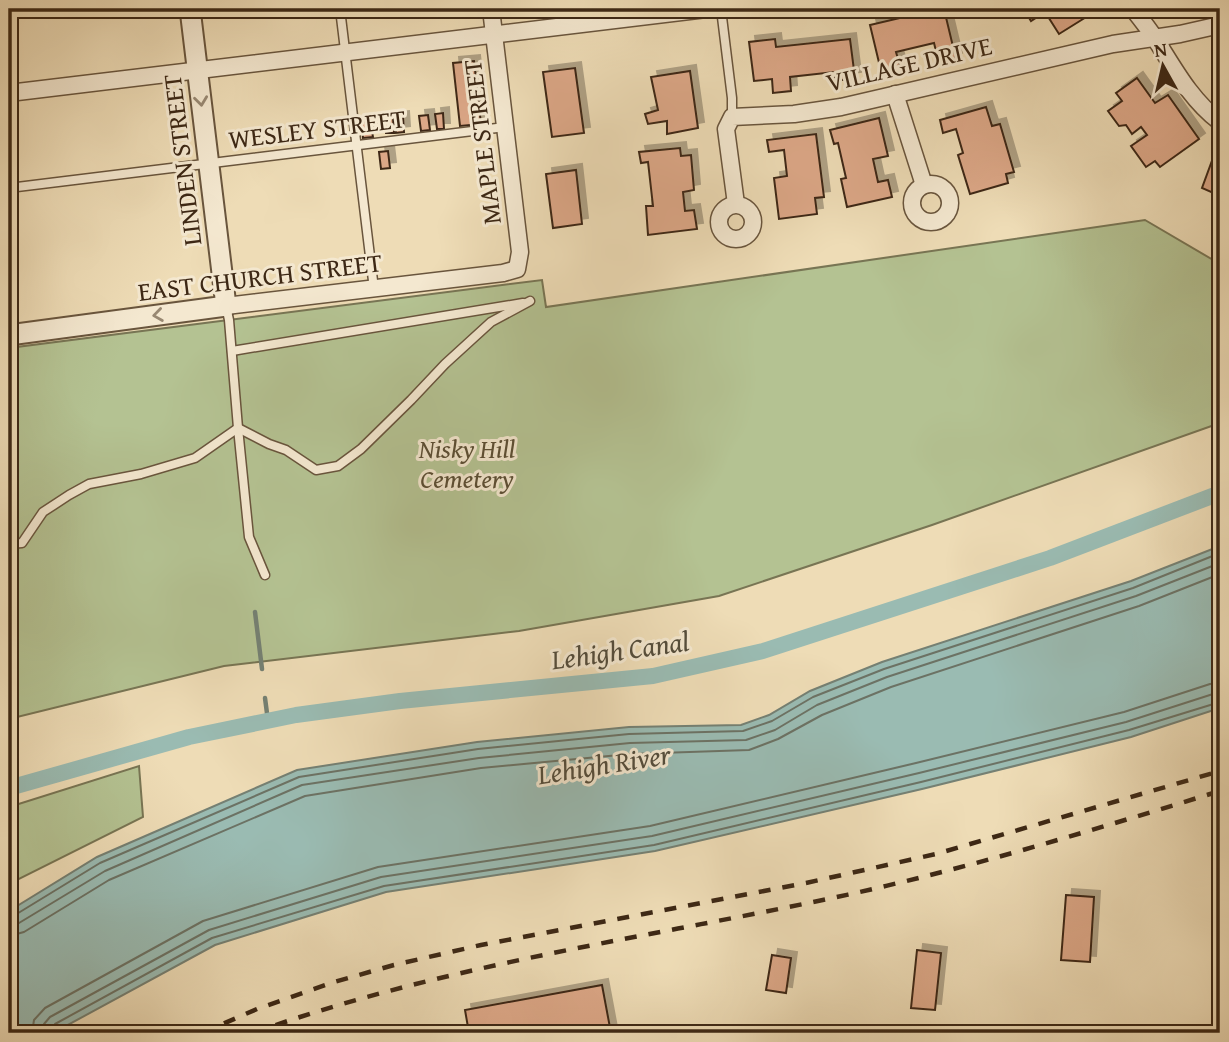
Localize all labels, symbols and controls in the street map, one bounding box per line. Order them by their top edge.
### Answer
street label: VILLAGE DRIVE [822,26,996,102]
north arrow [1128,32,1198,102]
text: N [1152,34,1169,64]
street label: MAPLE STREET [452,57,511,227]
street label: LINDEN STREET [152,72,211,248]
one-way arrow [194,95,209,107]
street label: WESLEY STREET [226,98,408,159]
street label: EAST CHURCH STREET [136,242,385,311]
one-way arrow [152,307,164,322]
park label: Nisky Hill Cemetery [418,429,515,498]
water label: Lehigh Canal [548,620,691,680]
water label: Lehigh River [533,733,675,794]

